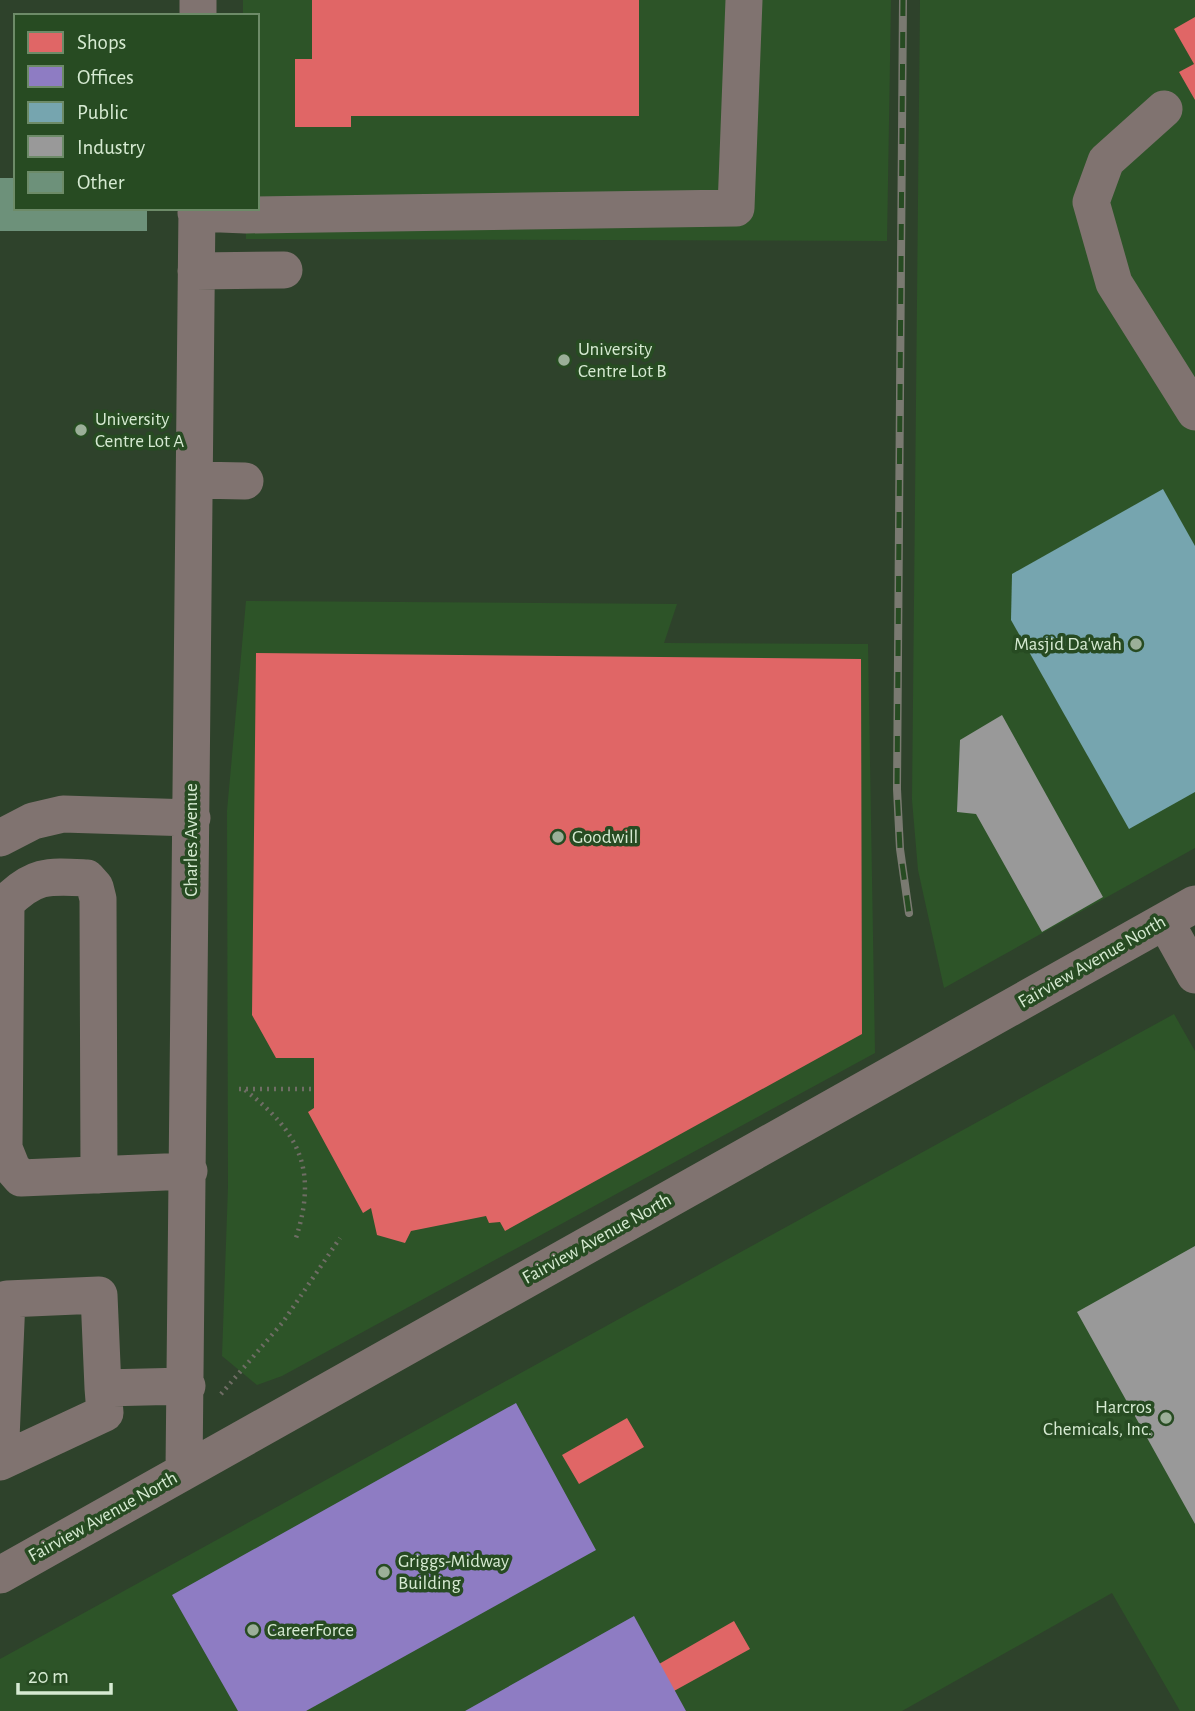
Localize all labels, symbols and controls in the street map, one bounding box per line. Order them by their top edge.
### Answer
legend [14,14,259,210]
text: Shops [77,32,126,53]
text: Offices [77,67,134,88]
text: Public [77,102,127,123]
text: Industry [77,137,145,158]
text: Other [77,172,125,193]
place label: University Centre Lot B [578,340,667,381]
marker: University Centre Lot B [556,352,572,368]
place label: University Centre Lot A [95,410,184,451]
marker: University Centre Lot A [73,422,89,438]
place label: Masjid Da'wah [1014,635,1122,654]
marker: Masjid Da'wah [1128,636,1144,652]
street label: Charles Avenue [182,783,201,897]
place label: Goodwill [572,828,638,847]
marker: Goodwill [550,829,566,845]
street label: Fairview Avenue North [1015,912,1169,1012]
street label: Fairview Avenue North [519,1190,675,1288]
place label: Harcros Chemicals, Inc. [1043,1398,1152,1439]
marker: Harcros Chemicals, Inc. [1158,1410,1174,1426]
street label: Fairview Avenue North [25,1468,181,1566]
place label: Griggs-Midway Building [398,1552,509,1593]
marker: Griggs-Midway Building [376,1564,392,1580]
place label: CareerForce [267,1621,354,1640]
marker: CareerForce [245,1622,261,1638]
scale bar [18,1652,110,1696]
text: 20 m [28,1666,69,1687]

